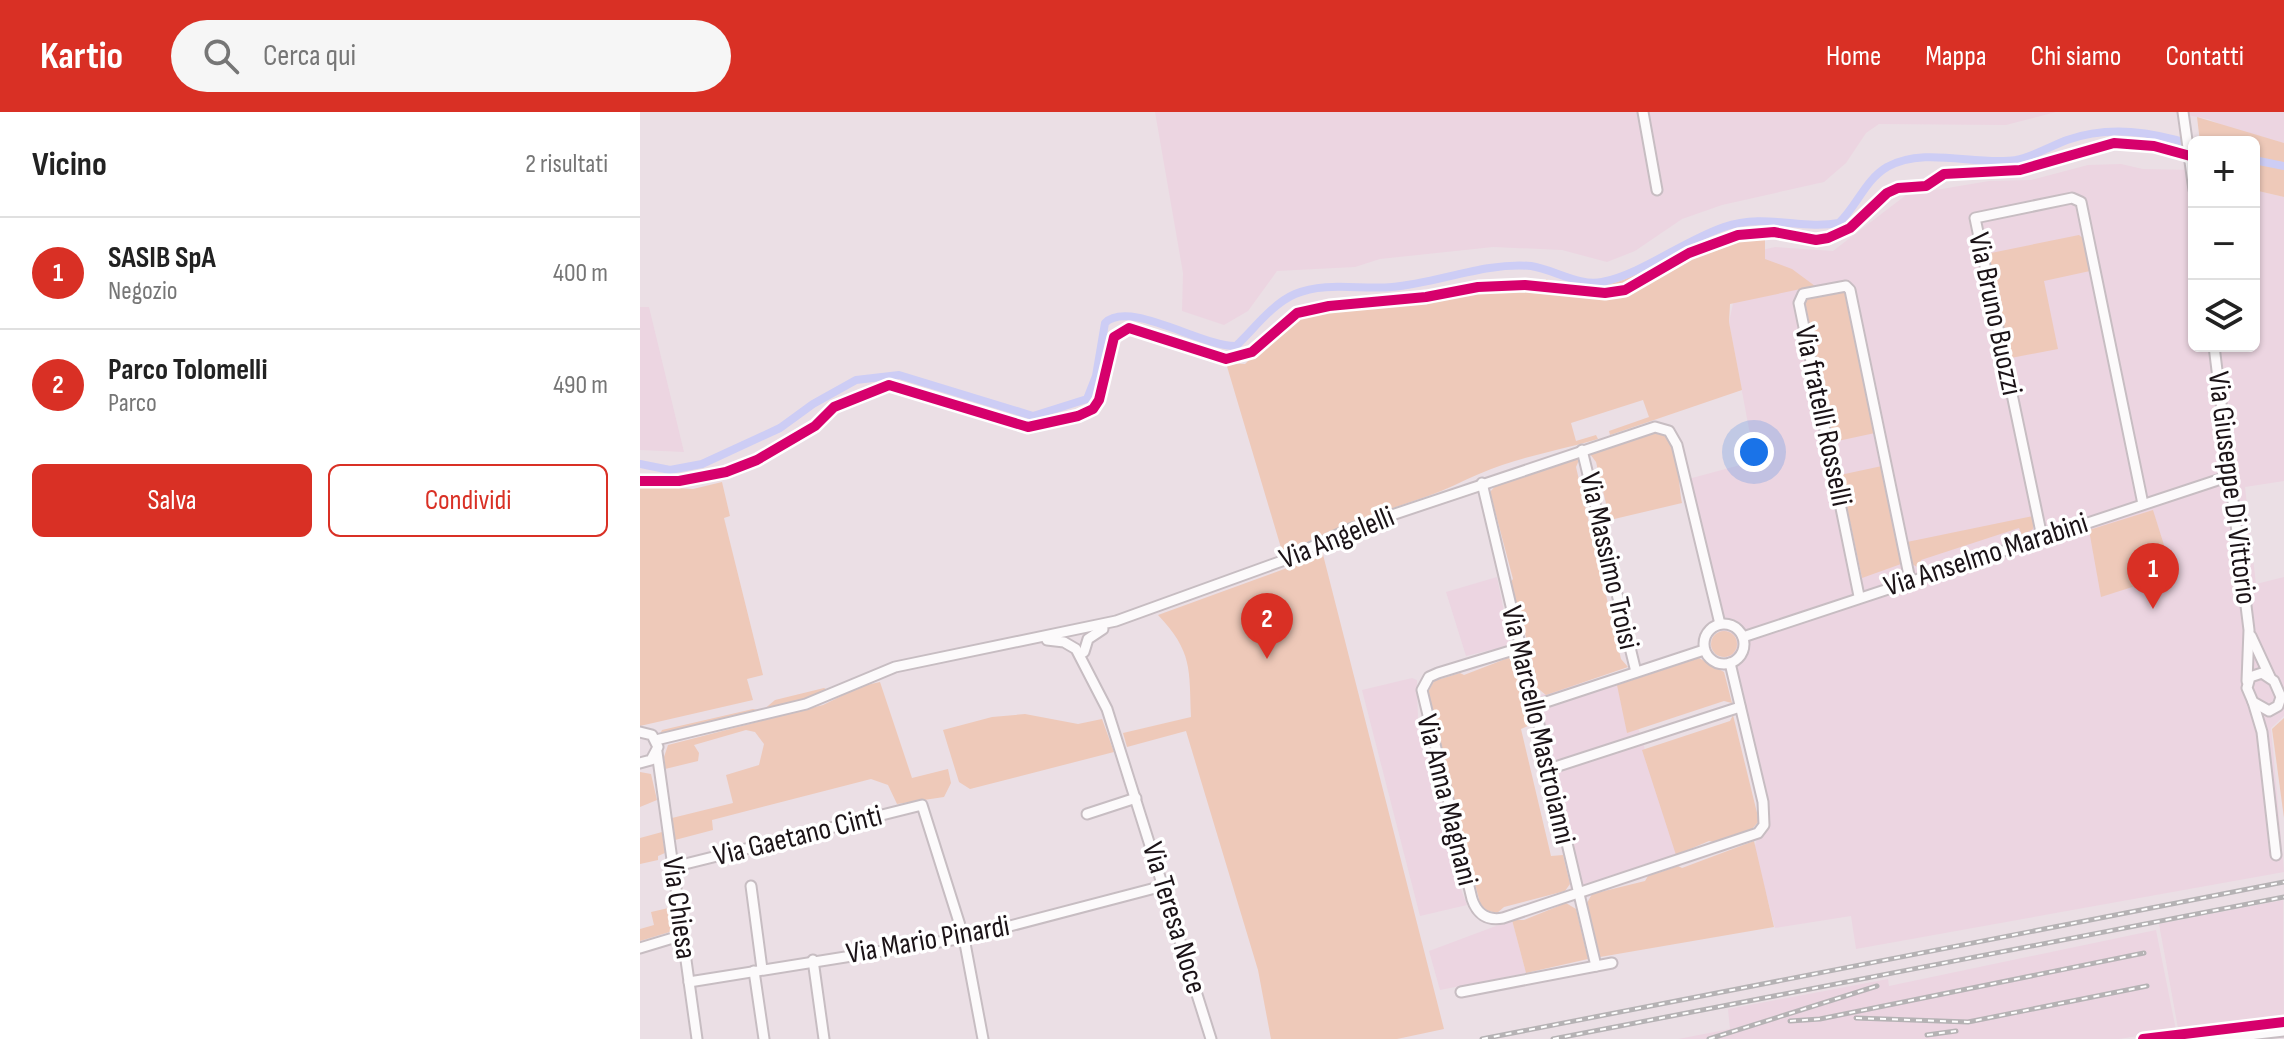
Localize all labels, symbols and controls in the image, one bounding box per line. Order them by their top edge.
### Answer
search box [171,20,731,92]
text: Kartio [40,34,123,79]
icon: search [199,34,243,78]
text: Cerca qui [263,38,356,74]
text: Home [1826,40,1881,73]
text: Mappa [1925,40,1987,73]
text: Chi siamo [2031,40,2121,73]
text: Contatti [2165,40,2244,73]
map controls [2188,136,2260,352]
button: + [2188,136,2260,208]
text: Vicino [32,144,107,185]
text: 2 risultati [525,149,608,180]
button: − [2188,208,2260,280]
street label: Via Bruno Buozzi [1960,229,2030,399]
text: SASIB SpA [108,240,216,276]
text: 1 [53,258,63,289]
text: 400 m [553,258,608,289]
text: Negozio [108,276,178,307]
button: layers [2188,280,2260,352]
street label: Via fratelli Rosselli [1786,323,1860,509]
text: Parco Tolomelli [108,352,268,388]
street label: Via Giuseppe Di Vittorio [2200,369,2264,607]
text: 2 [52,370,64,401]
text: 490 m [553,370,608,401]
text: Parco [108,388,157,419]
your location [1734,432,1774,472]
button: Salva [32,464,312,537]
button: Condividi [328,464,608,537]
street label: Via Massimo Troisi [1571,469,1647,653]
street label: Via Angelelli [1274,499,1400,577]
street label: Via Anselmo Marabini [1880,505,2092,605]
pin: 1 [2127,543,2179,609]
pin: 2 [1241,593,1293,659]
street label: Via Marcello Mastroianni [1493,602,1583,848]
street label: Via Anna Magnani [1408,711,1486,889]
street label: Via Gaetano Cinti [710,798,886,874]
street label: Via Teresa Noce [1134,838,1214,998]
street label: Via Chiesa [654,855,704,961]
street label: Via Mario Pinardi [844,908,1012,972]

